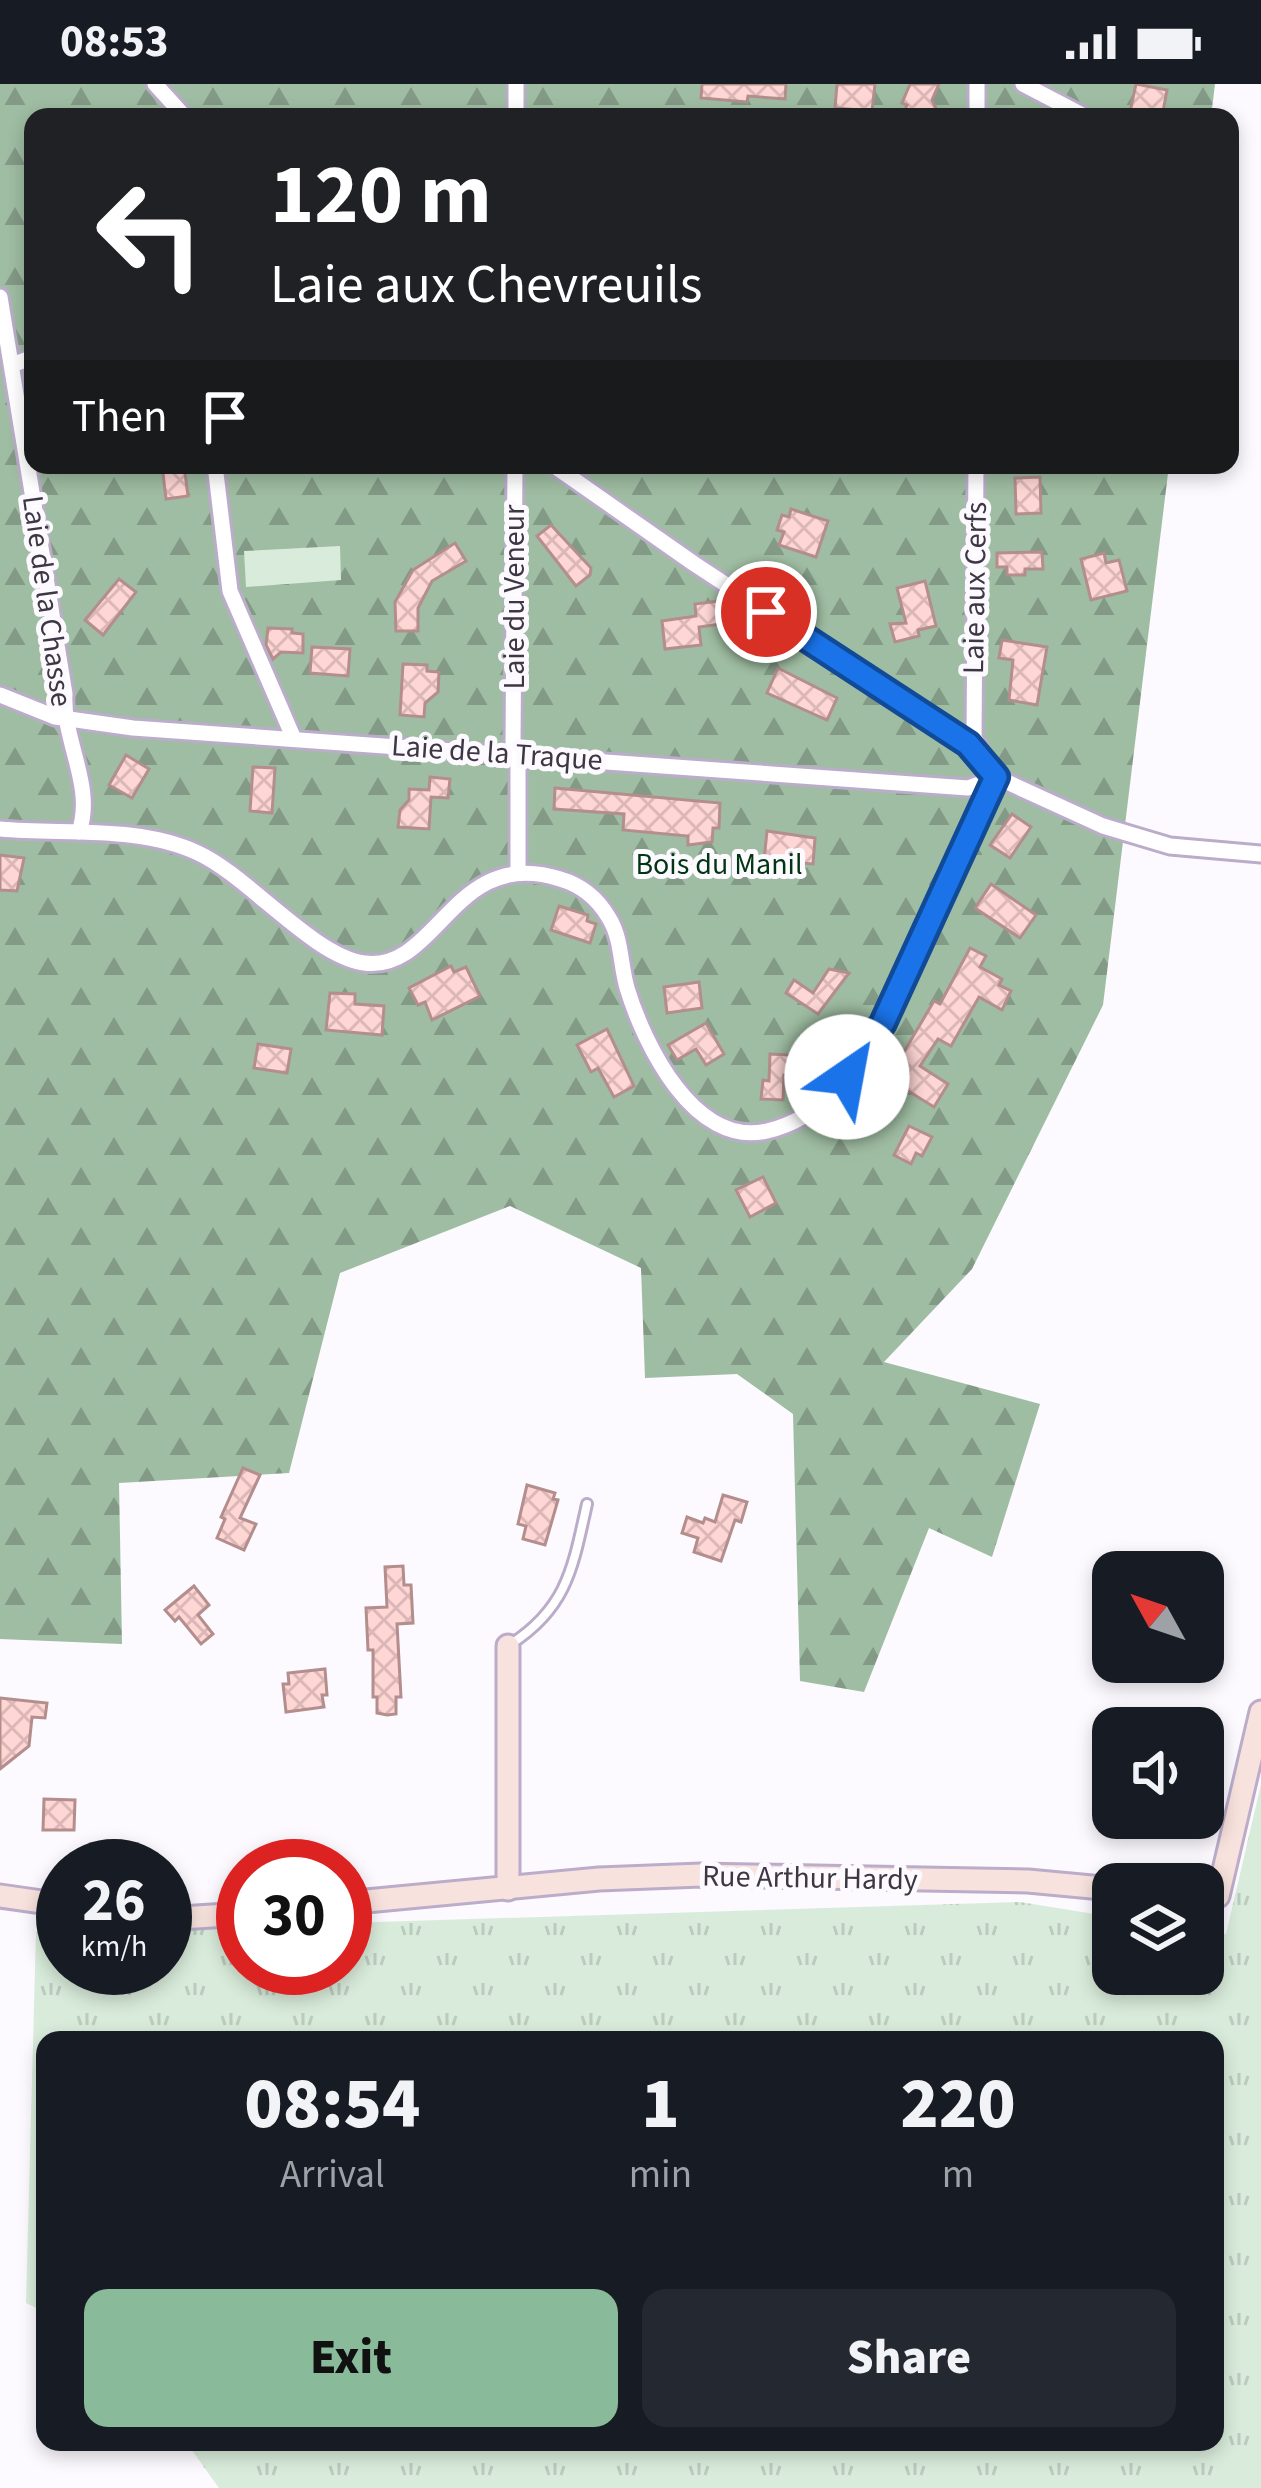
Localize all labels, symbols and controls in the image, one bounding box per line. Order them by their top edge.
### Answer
text: 08:53 [60,10,169,74]
text: 120 m [270,136,492,256]
icon: left [72,156,228,312]
text: Laie aux Chevreuils [270,247,702,324]
icon: arrive [192,384,258,450]
text: Then [72,385,168,449]
street label: Laie de la Chasse [11,493,83,709]
street label: Laie aux Cerfs [952,501,998,675]
street label: Laie du Veneur [493,504,536,689]
pin [715,561,817,663]
icon: arrive [733,579,799,645]
street label: Laie de la Traque [390,724,604,782]
park label: Bois du Manil [635,843,803,886]
position arrow [784,1014,910,1140]
north arrow [1092,1551,1224,1683]
map controls [1092,1551,1224,1995]
button: sound [1092,1707,1224,1839]
speed limit sign: 30 [216,1839,372,1995]
street label: Rue Arthur Hardy [702,1855,918,1901]
text: 26 [82,1859,146,1944]
button: layers [1092,1863,1224,1995]
text: km/h [81,1925,147,1968]
text: 08:54 [244,2053,420,2156]
text: 1 [641,2053,680,2156]
text: 220 [900,2053,1016,2156]
text: Arrival [280,2147,385,2203]
text: min [629,2147,692,2203]
text: m [942,2147,974,2203]
button: Exit [84,2289,618,2427]
button: Share [642,2289,1176,2427]

